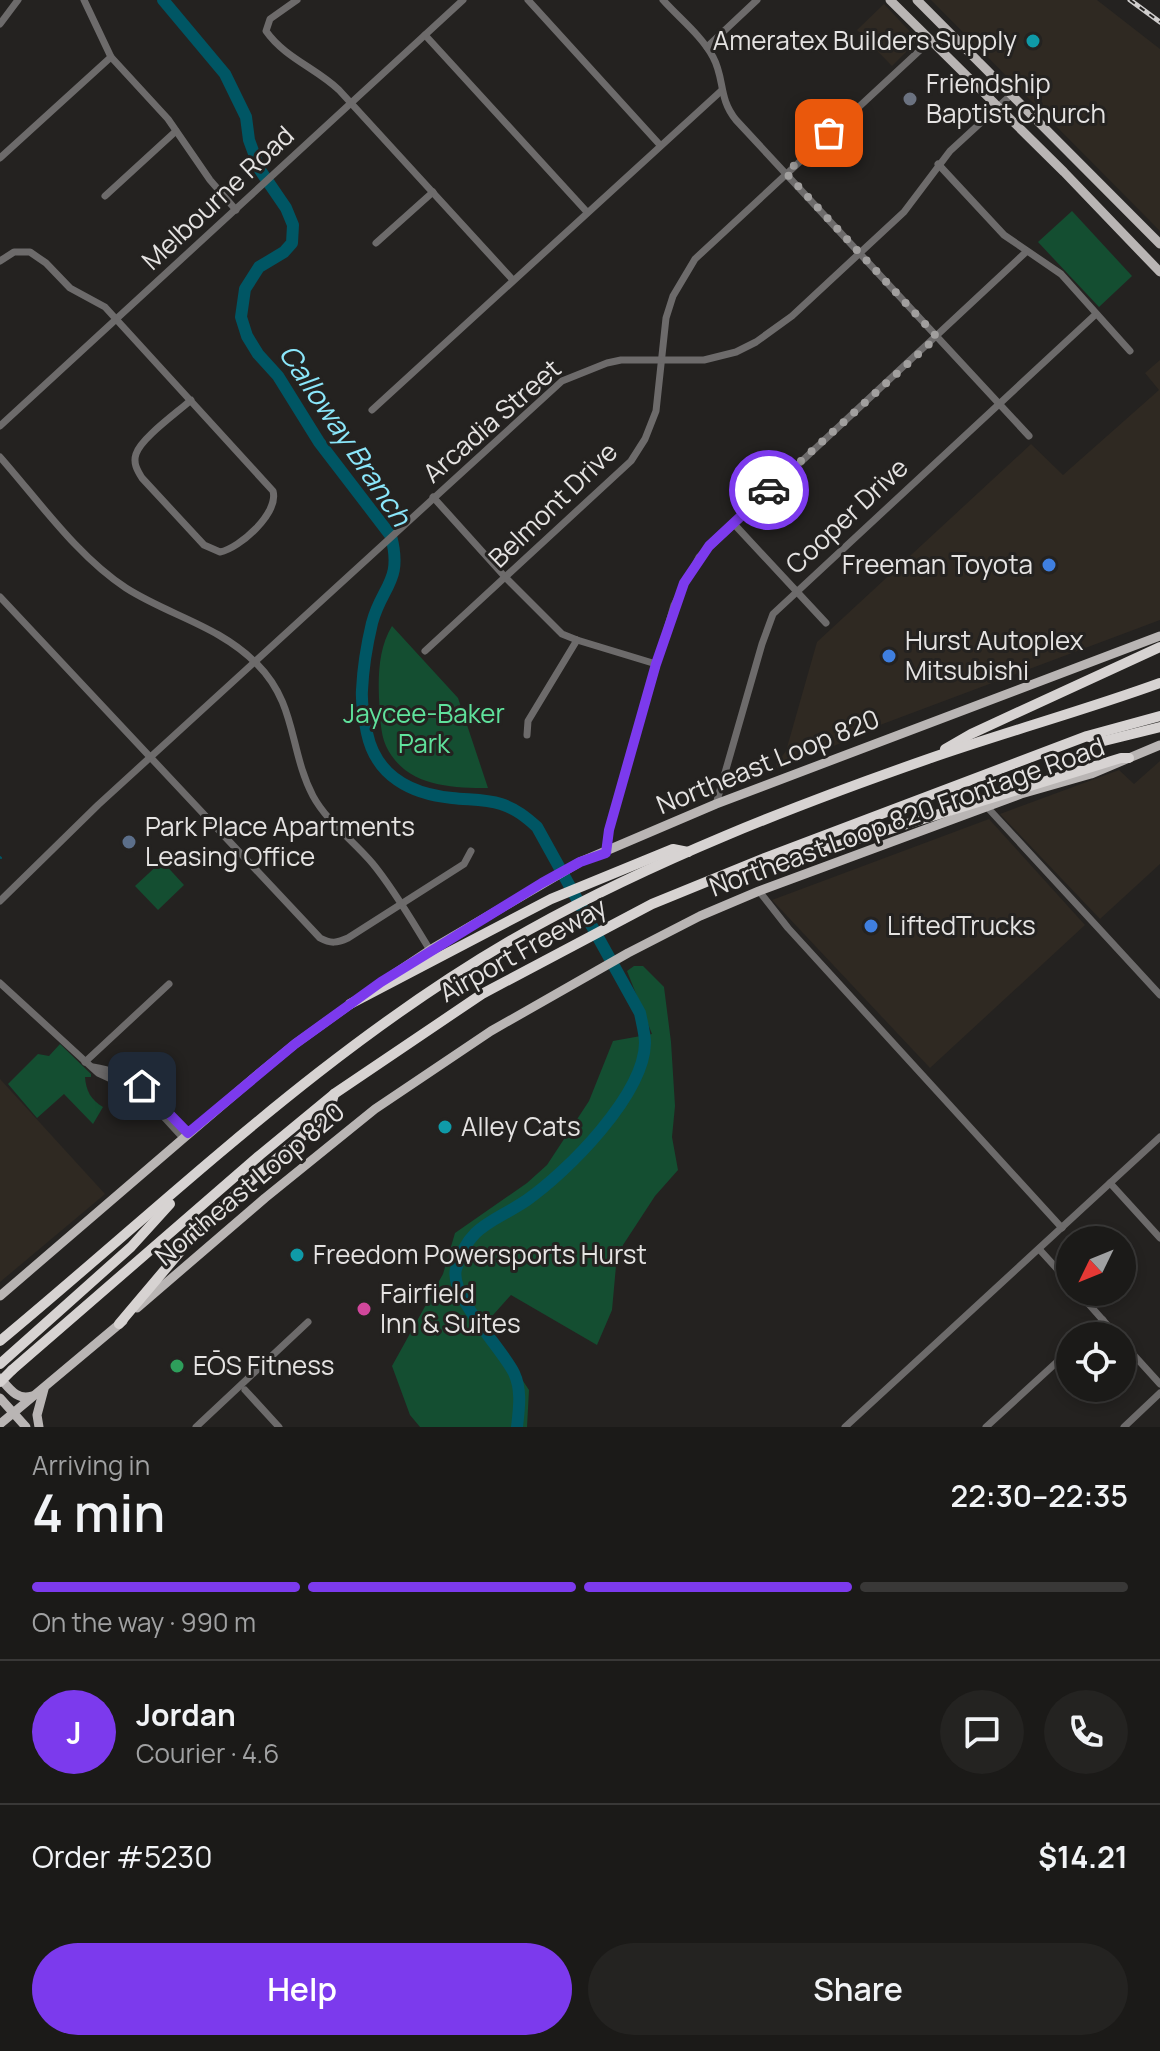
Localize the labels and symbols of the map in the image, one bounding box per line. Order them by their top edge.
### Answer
place label: Ameratex Builders Supply [713,22,1017,58]
marker: Ameratex Builders Supply [1024,32,1042,50]
place label: Friendship Baptist Church [926,65,1106,131]
marker: Friendship Baptist Church [901,90,919,108]
pin [795,99,863,167]
street label: Melbourne Road [133,117,301,277]
water label: Calloway Branch [271,336,421,534]
street label: Arcadia Street [415,350,568,490]
street label: Belmont Drive [480,434,625,575]
street label: Cooper Drive [777,449,915,581]
courier [729,450,809,530]
place label: Freeman Toyota [842,546,1033,582]
marker: Freeman Toyota [1040,556,1058,574]
place label: Hurst Autoplex Mitsubishi [905,622,1084,688]
marker: Hurst Autoplex Mitsubishi [880,647,898,665]
park label: Jaycee-Baker Park [343,695,505,761]
street label: Northeast Loop 820 [651,700,884,822]
street label: Northeast Loop 820 Frontage Road [704,728,1109,904]
place label: Park Place Apartments Leasing Office [145,808,415,874]
marker: Park Place Apartments Leasing Office [120,833,138,851]
street label: Airport Freeway [432,888,613,1010]
place label: LiftedTrucks [887,907,1036,943]
marker: LiftedTrucks [862,917,880,935]
pin [108,1052,176,1120]
street label: Northeast Loop 820 [147,1093,352,1273]
place label: Alley Cats [461,1108,581,1144]
marker: Alley Cats [436,1118,454,1136]
north arrow [1056,1226,1136,1306]
place label: Freedom Powersports Hurst [313,1236,647,1272]
marker: Freedom Powersports Hurst [288,1246,306,1264]
place label: Fairfield Inn & Suites [380,1275,521,1341]
marker: Fairfield Inn & Suites [355,1300,373,1318]
place label: EŌS Fitness [193,1347,335,1383]
marker: EŌS Fitness [168,1357,186,1375]

